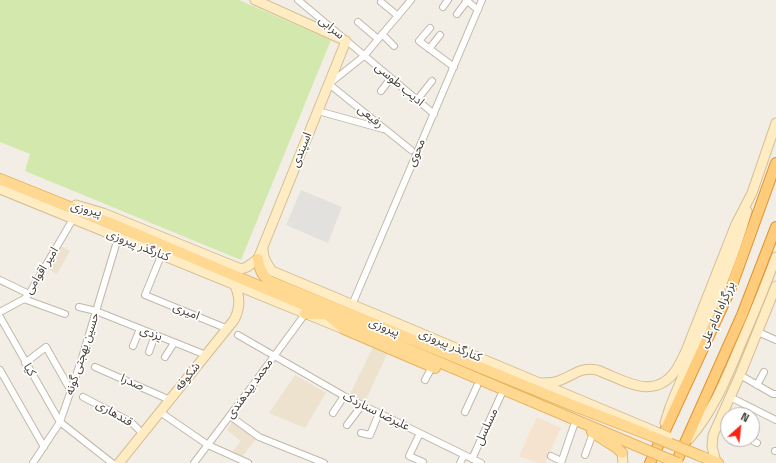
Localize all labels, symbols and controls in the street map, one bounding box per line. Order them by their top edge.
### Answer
street label: سرابی [315,13,347,43]
street label: ادیب طوسی [371,60,427,110]
street label: رفیعی [354,102,386,132]
street label: اسپندی [289,130,315,170]
street label: محوی [405,137,429,169]
street label: پیروزی [69,199,103,221]
street label: کنارگذر پیروزی [104,227,172,265]
street label: امیر اقوامی [22,245,62,297]
street label: بزرگراه امام علی [697,280,739,350]
street label: امیری [171,300,201,324]
street label: حسین بهجتی گونه [63,311,103,397]
street label: پیروزی [367,315,401,341]
street label: یزدی [138,323,164,345]
street label: کنارگذر پیروزی [417,326,483,366]
street label: محمد بیدهندی [223,356,277,422]
street label: شکوفه [172,360,204,394]
street label: کیا [20,361,38,379]
street label: صدرا [118,372,146,394]
street label: علیرضا سناردک [340,390,412,434]
street label: قندهاری [93,398,135,430]
street label: مسلسل [472,406,502,448]
north arrow [720,407,760,447]
text: N [738,408,752,426]

